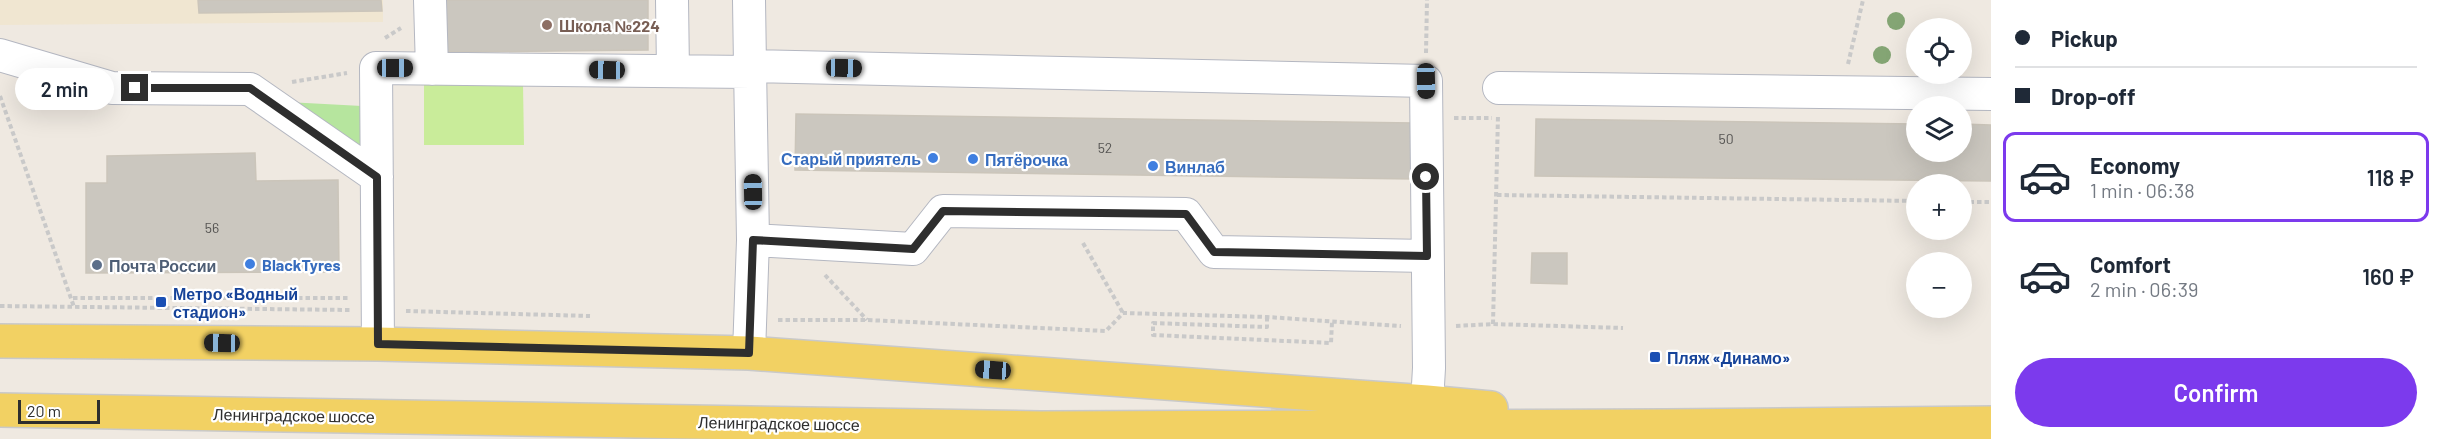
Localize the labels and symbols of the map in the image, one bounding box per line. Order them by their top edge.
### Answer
place label: Школа №224 [559,16,660,35]
marker: Школа №224 [540,18,554,32]
car [377,59,413,77]
car [826,59,862,77]
car [589,61,625,79]
car [1417,63,1435,99]
callout: 2 min [15,67,114,109]
route end [121,74,148,101]
house number: 50 [1718,130,1734,147]
house number: 52 [1098,139,1112,156]
place label: Старый приятель [781,149,921,168]
place label: Пятёрочка [985,150,1068,169]
marker: Старый приятель [926,151,940,165]
marker: Пятёрочка [966,152,980,166]
place label: Винлаб [1165,157,1225,176]
marker: Винлаб [1146,159,1160,173]
route start [1412,163,1439,190]
car [744,174,762,210]
house number: 56 [205,219,219,236]
place label: BlackTyres [262,255,341,274]
place label: Почта России [109,256,216,275]
marker: BlackTyres [243,257,257,271]
marker: Почта России [90,258,104,272]
place label: Метро «Водный стадион» [173,284,298,321]
marker: Метро «Водный стадион» [154,295,168,309]
car [204,334,240,352]
place label: Пляж «Динамо» [1667,348,1790,367]
marker: Пляж «Динамо» [1648,350,1662,364]
car [974,360,1012,380]
scale bar [18,397,100,424]
street label: Ленинградское шоссе [213,404,375,426]
street label: Ленинградское шоссе [698,412,860,434]

